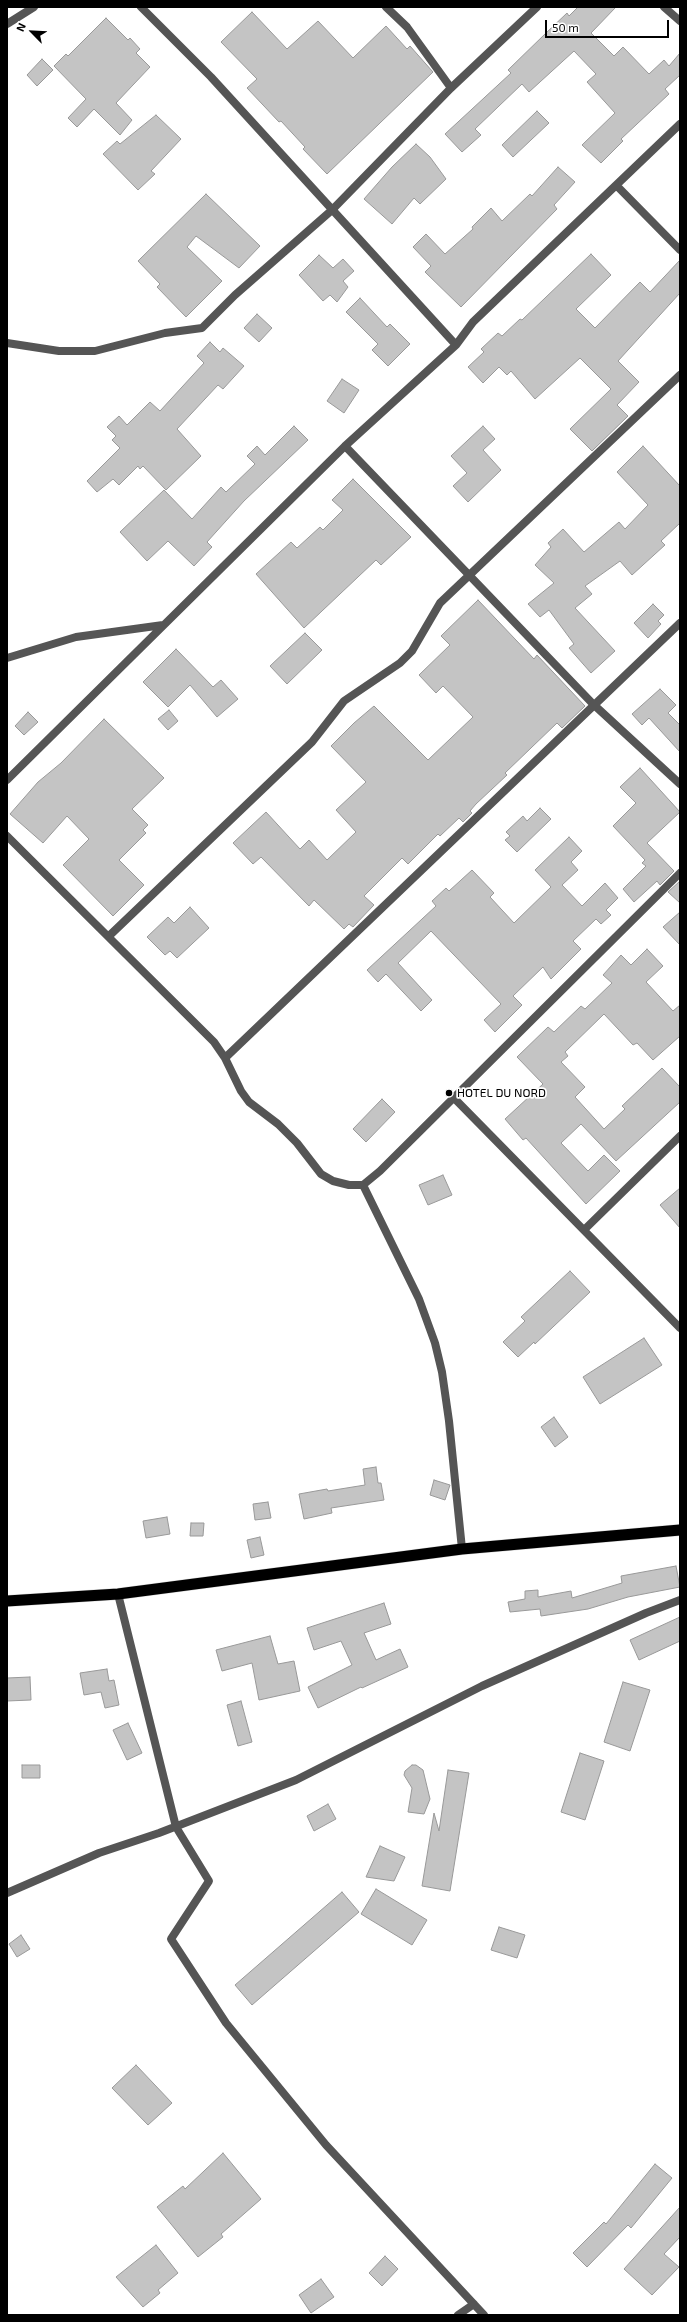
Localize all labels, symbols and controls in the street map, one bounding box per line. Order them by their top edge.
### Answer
north arrow [12,12,52,52]
scale bar [547,12,671,38]
text: 50 m [552,20,579,34]
text: N [13,21,28,33]
place label: HOTEL DU NORD [457,1086,546,1100]
marker: HOTEL DU NORD [444,1088,454,1098]

